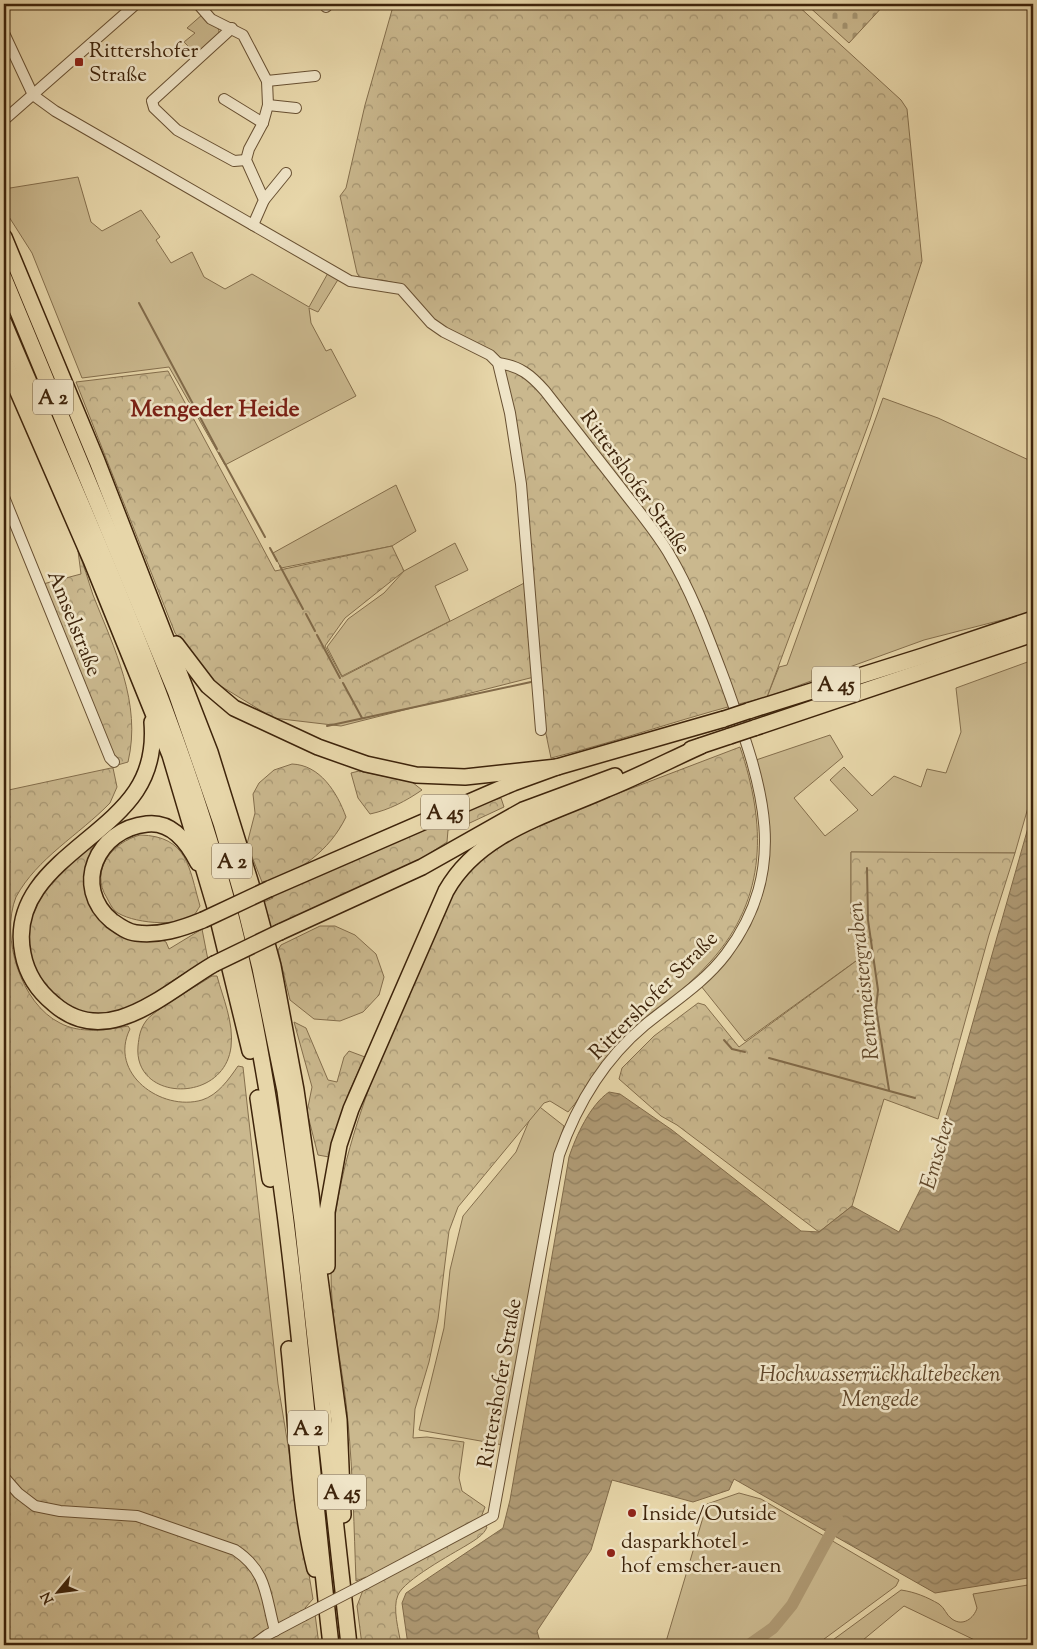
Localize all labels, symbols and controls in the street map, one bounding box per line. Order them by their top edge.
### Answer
place label: Rittershofer Straße [89,37,198,91]
marker: Rittershofer Straße [73,56,85,68]
road number: A 2 [33,380,73,414]
district label: Mengeder Heide [130,393,300,427]
street label: Rittershofer Straße [572,405,697,562]
street label: Amselstraße [38,566,108,681]
road number: A 45 [812,666,860,702]
road number: A 45 [421,794,469,830]
road number: A 2 [212,844,252,878]
water label: Rentmeistergraben [841,899,889,1062]
street label: Rittershofer Straße [583,925,726,1068]
water label: Emscher [913,1114,965,1194]
street label: Rittershofer Straße [471,1296,531,1471]
water label: Hochwasserrückhaltebecken Mengede [759,1360,1001,1417]
road number: A 2 [288,1410,328,1446]
road number: A 45 [318,1474,366,1510]
place label: Inside/Outside [642,1500,777,1530]
marker: Inside/Outside [626,1507,638,1519]
place label: dasparkhotel - hof emscher-auen [621,1528,782,1582]
marker: dasparkhotel - hof emscher-auen [605,1547,617,1559]
north arrow [32,1566,82,1616]
text: N [37,1588,60,1607]

